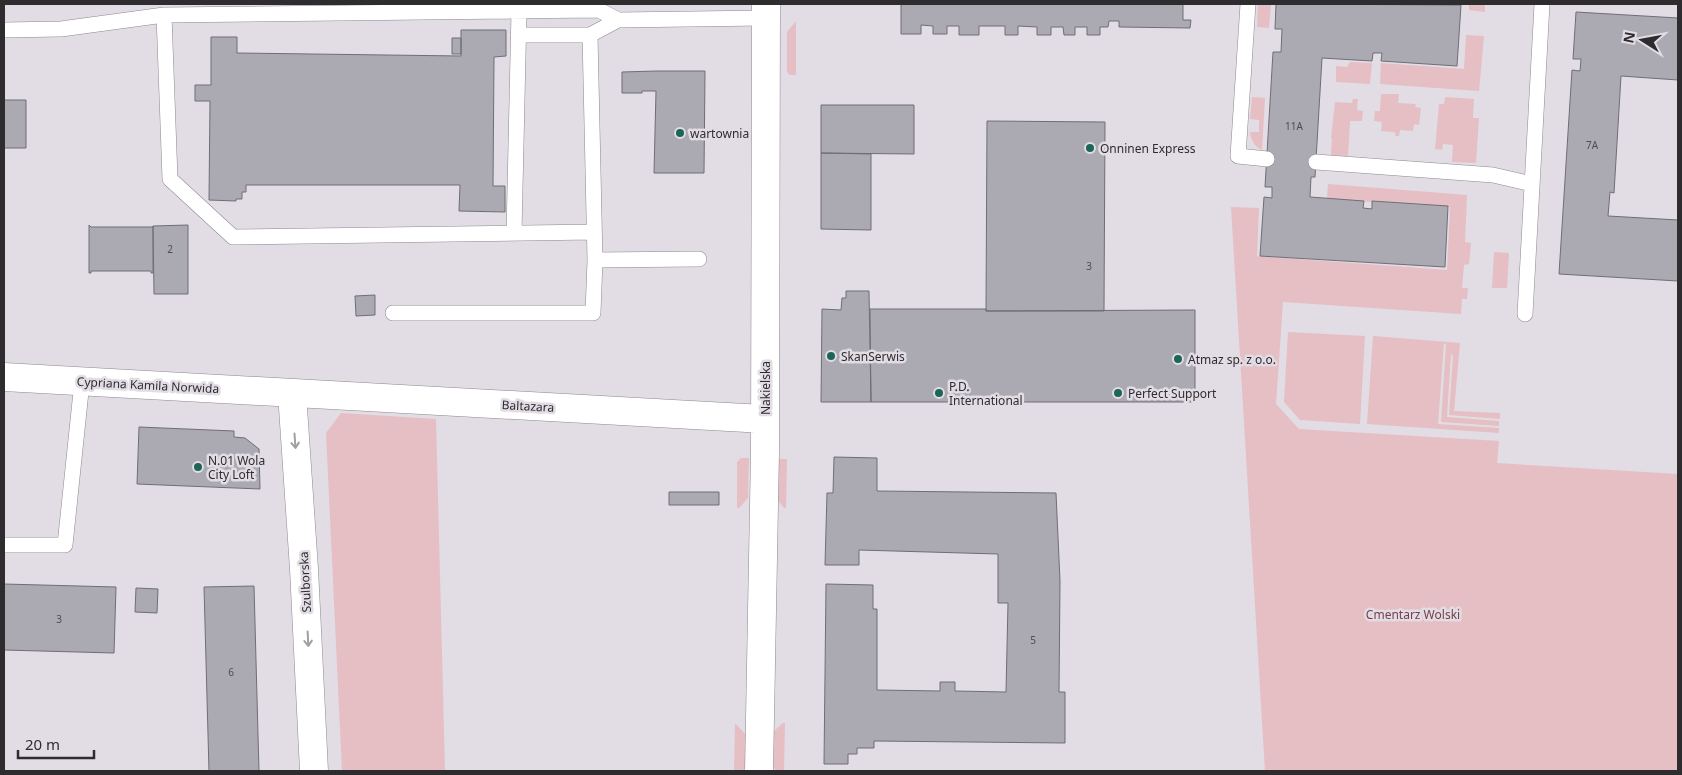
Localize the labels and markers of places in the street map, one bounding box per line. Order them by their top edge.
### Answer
place label: wartownia [690,125,749,142]
marker: wartownia [674,127,686,139]
place label: Onninen Express [1100,140,1196,157]
marker: Onninen Express [1084,142,1096,154]
place label: SkanSerwis [841,348,905,365]
marker: SkanSerwis [825,350,837,362]
place label: Atmaz sp. z o.o. [1188,351,1276,368]
marker: Atmaz sp. z o.o. [1172,353,1184,365]
place label: P.D. International [949,378,1023,409]
place label: Perfect Support [1128,385,1217,402]
marker: P.D. International [933,387,945,399]
marker: Perfect Support [1112,387,1124,399]
place label: N.01 Wola City Loft [208,452,265,483]
marker: N.01 Wola City Loft [192,461,204,473]

